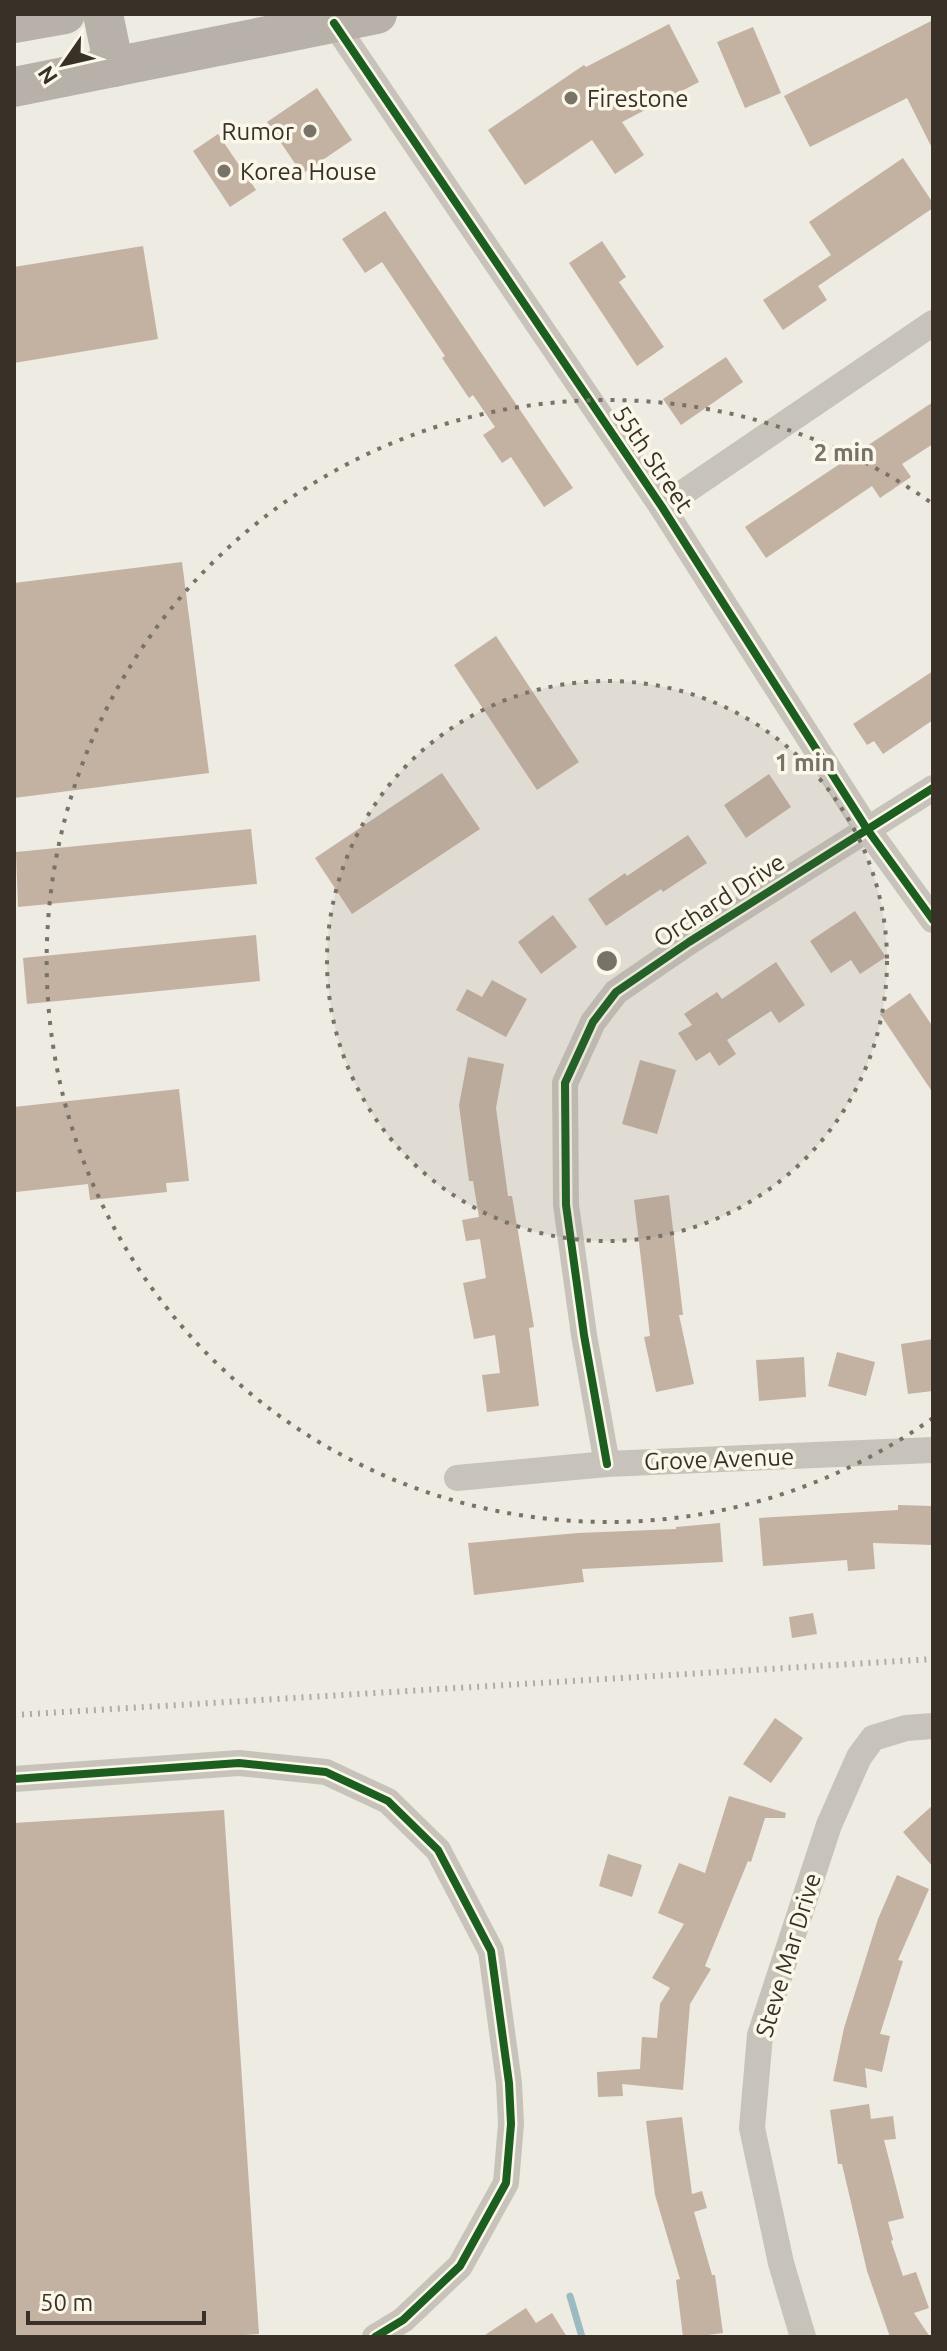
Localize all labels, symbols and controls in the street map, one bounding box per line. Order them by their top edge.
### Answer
north arrow [24,24,104,104]
text: N [32,62,62,89]
place label: Firestone [587,85,689,112]
marker: Firestone [562,89,580,107]
place label: Rumor [221,118,294,145]
marker: Rumor [301,122,319,140]
place label: Korea House [240,158,377,185]
marker: Korea House [215,162,233,180]
street label: 55th Street [607,401,699,518]
text: 2 min [814,439,874,466]
text: 1 min [775,749,835,776]
street label: Orchard Drive [649,848,789,952]
centre of rings [593,947,621,975]
street label: Grove Avenue [643,1443,795,1475]
street label: Steve Mar Drive [750,1870,826,2040]
scale bar [28,2275,204,2325]
text: 50 m [40,2289,93,2316]

